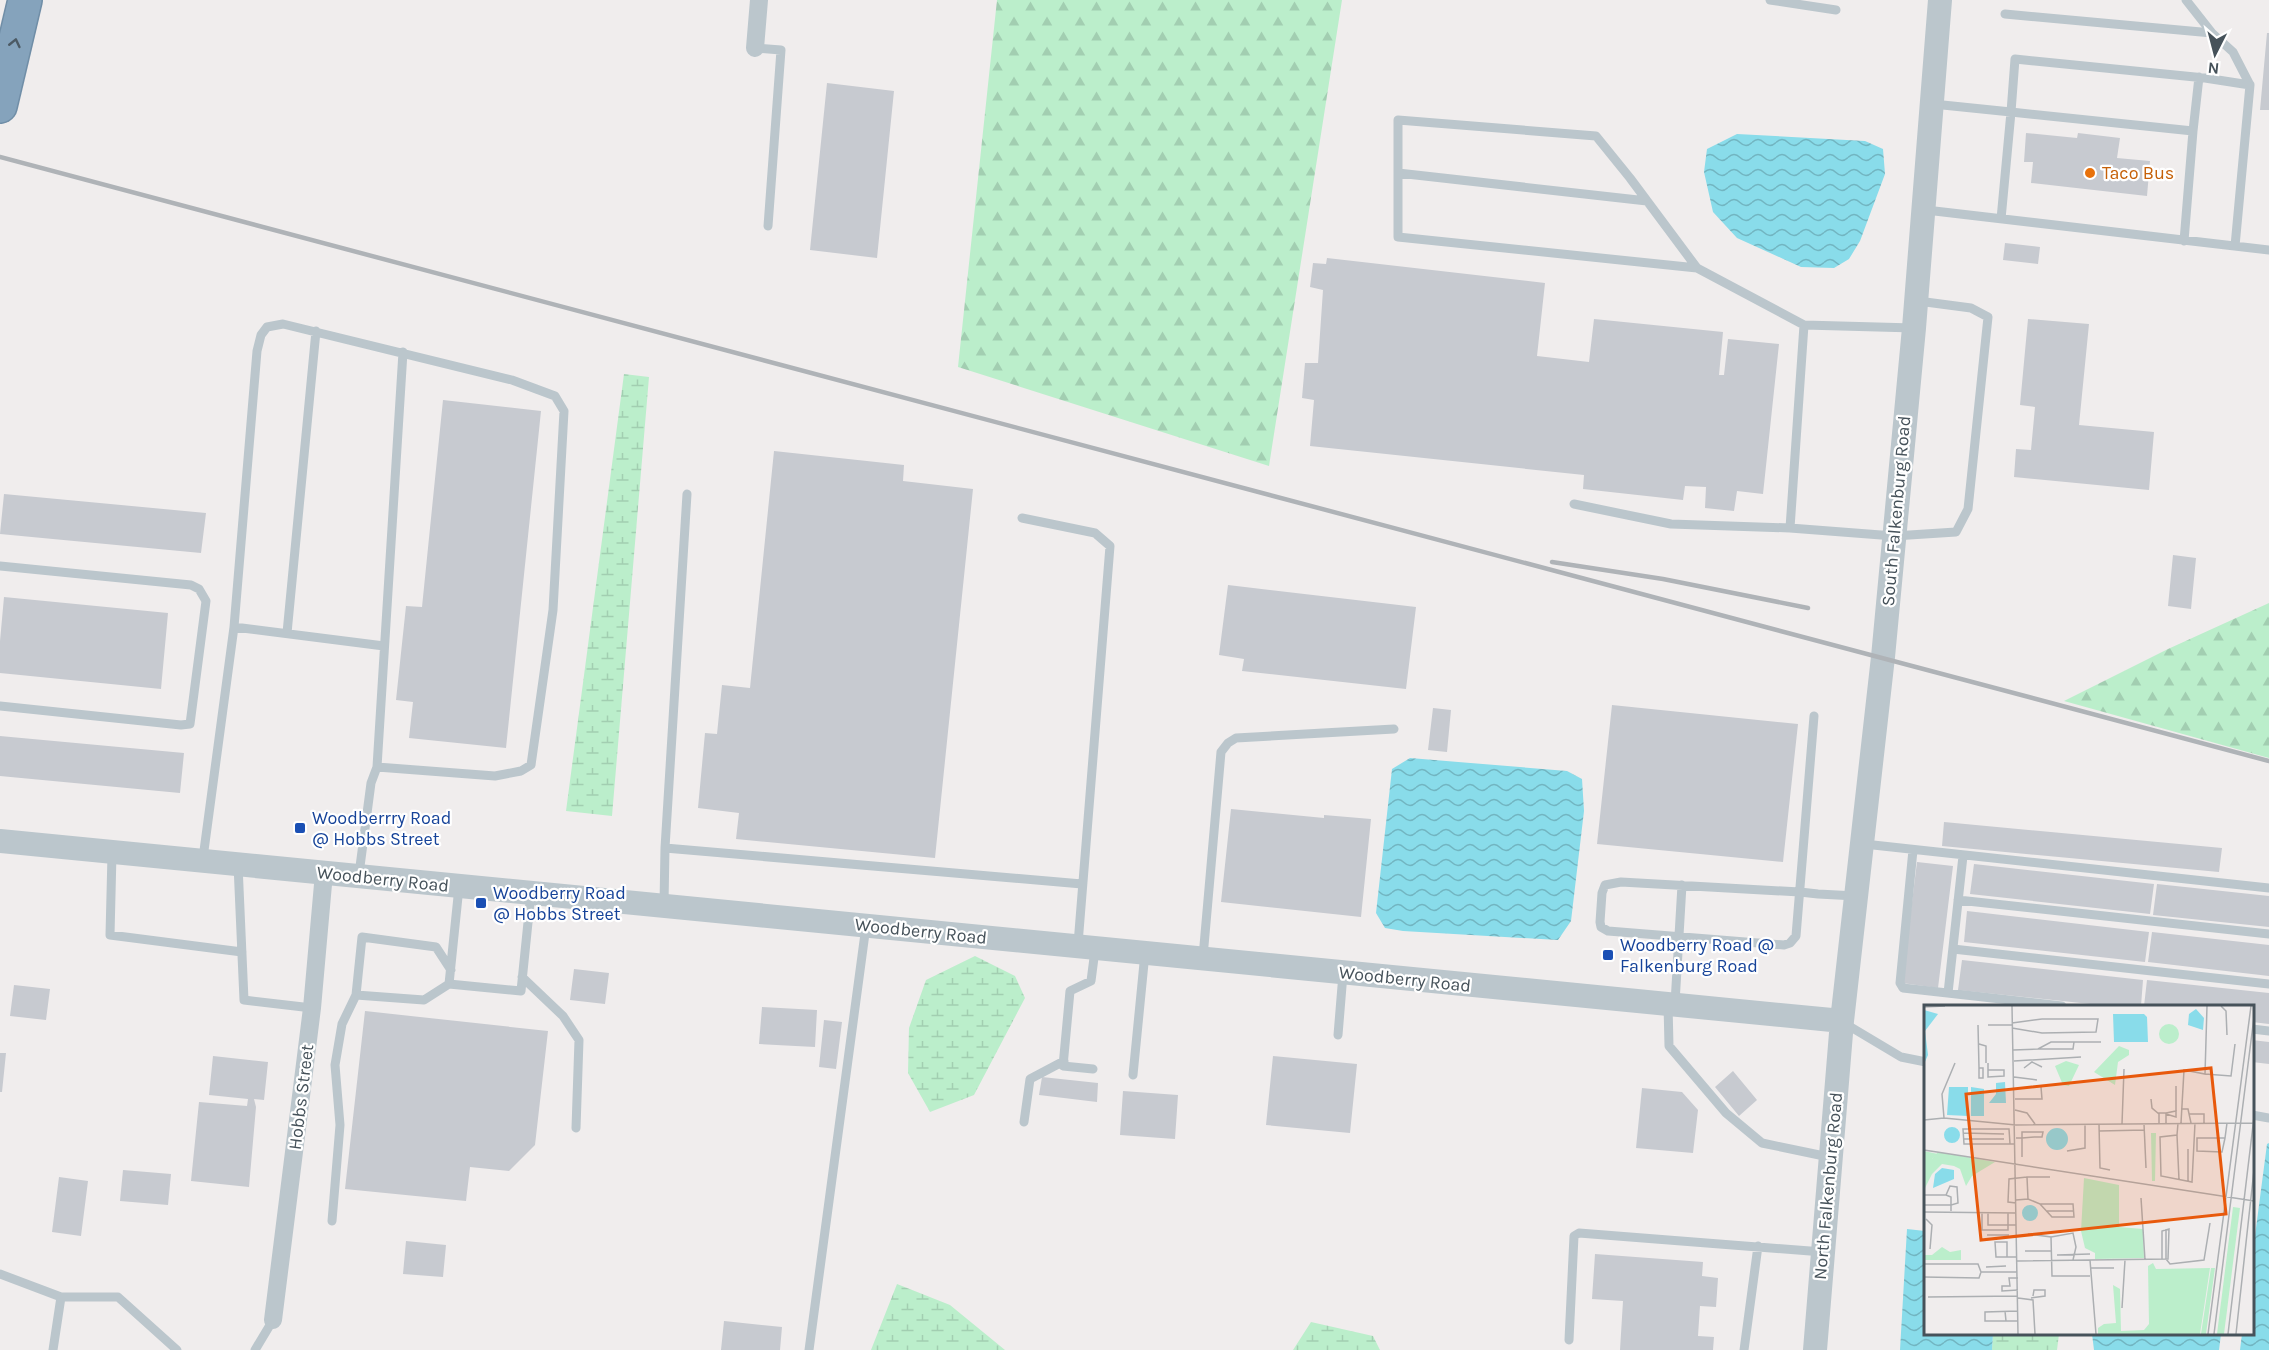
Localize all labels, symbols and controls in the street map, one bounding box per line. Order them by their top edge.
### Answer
north arrow [2185,24,2245,84]
one-way arrow [7,38,20,48]
text: N [2207,58,2220,78]
place label: Taco Bus [2102,162,2174,184]
marker: Taco Bus [2083,166,2097,180]
street label: South Falkenburg Road [1877,415,1915,607]
place label: Woodberrry Road @ Hobbs Street [312,807,451,850]
marker: Woodberrry Road @ Hobbs Street [293,821,307,835]
street label: Woodberry Road [316,861,450,897]
place label: Woodberry Road @ Hobbs Street [493,882,626,925]
marker: Woodberry Road @ Hobbs Street [474,896,488,910]
street label: Woodberry Road [854,913,988,949]
place label: Woodberry Road @ Falkenburg Road [1620,934,1774,977]
marker: Woodberry Road @ Falkenburg Road [1601,948,1615,962]
street label: Woodberry Road [1338,961,1472,997]
inset map [1924,1005,2254,1335]
street label: Hobbs Street [284,1043,318,1151]
street label: North Falkenburg Road [1809,1091,1847,1281]

